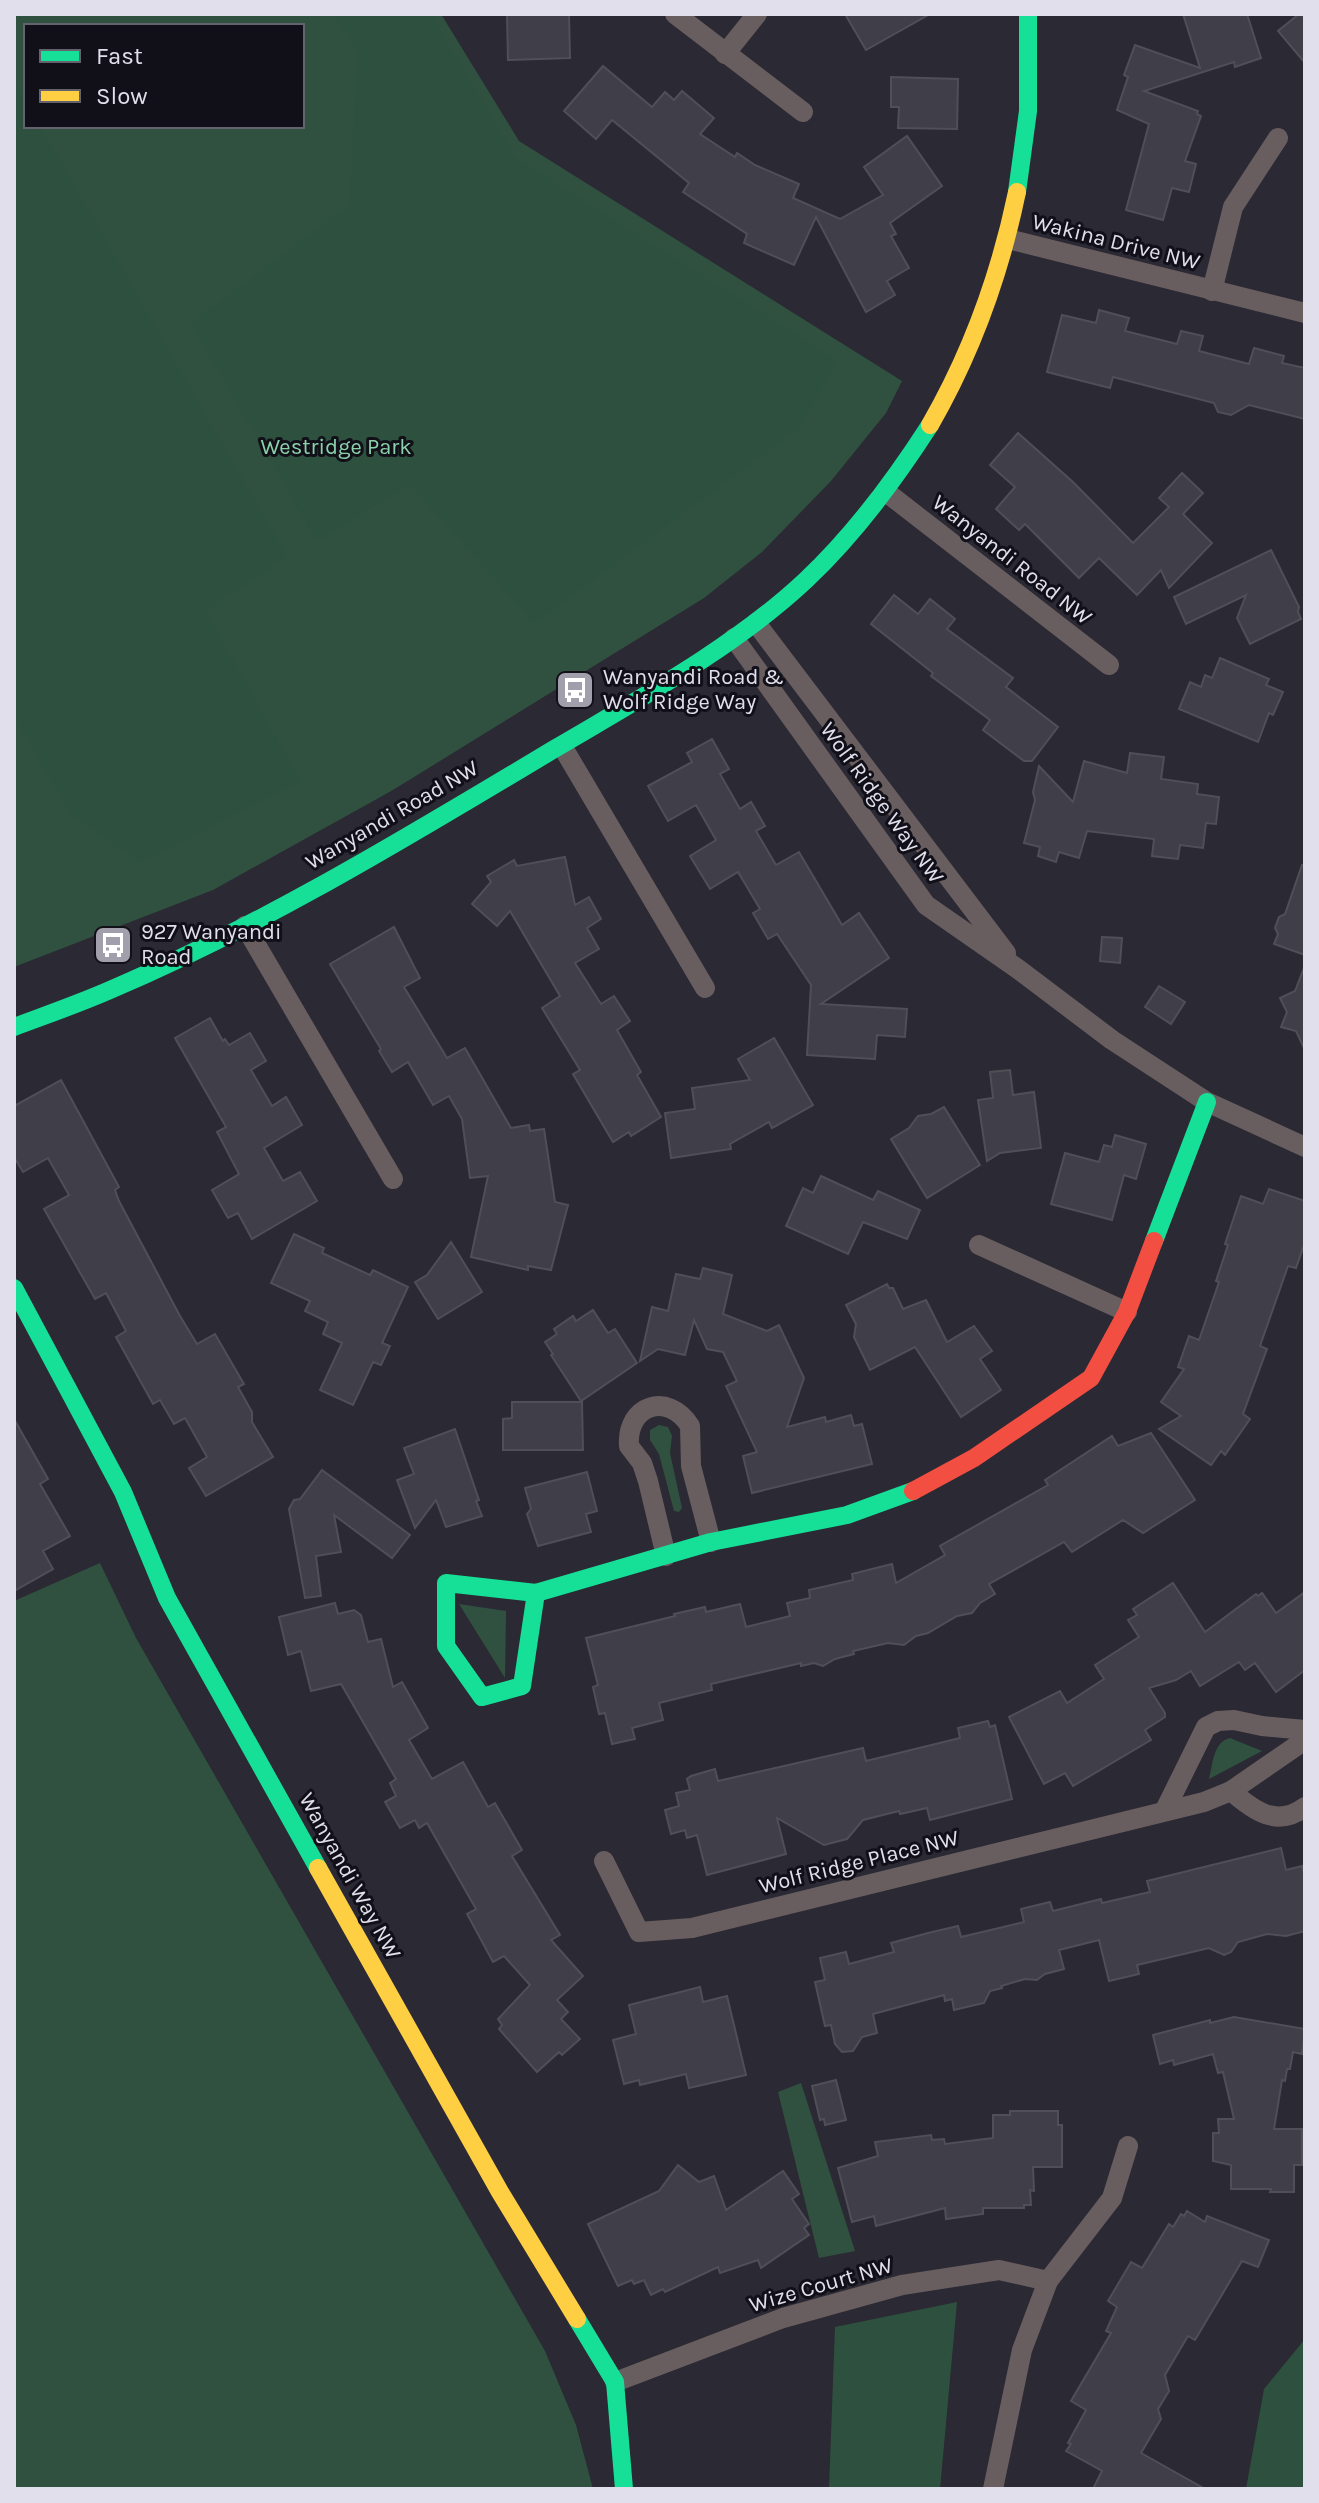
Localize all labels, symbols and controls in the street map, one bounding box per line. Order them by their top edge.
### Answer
legend [24,24,304,128]
text: Fast [96,42,143,70]
text: Slow [96,82,148,110]
street label: Wakina Drive NW [1029,209,1203,275]
park label: Westridge Park [260,434,412,460]
street label: Wanyandi Road NW [927,490,1097,631]
place label: Wanyandi Road & Wolf Ridge Way [603,664,784,715]
bus stop icon: Wanyandi Road & Wolf Ridge Way [554,669,596,711]
street label: Wolf Ridge Way NW [815,717,949,889]
street label: Wanyandi Road NW [301,755,483,875]
place label: 927 Wanyandi Road [141,919,282,970]
bus stop icon: 927 Wanyandi Road [92,924,134,966]
street label: Wanyandi Way NW [294,1788,407,1964]
street label: Wolf Ridge Place NW [756,1825,962,1899]
street label: Wize Court NW [746,2252,896,2318]

